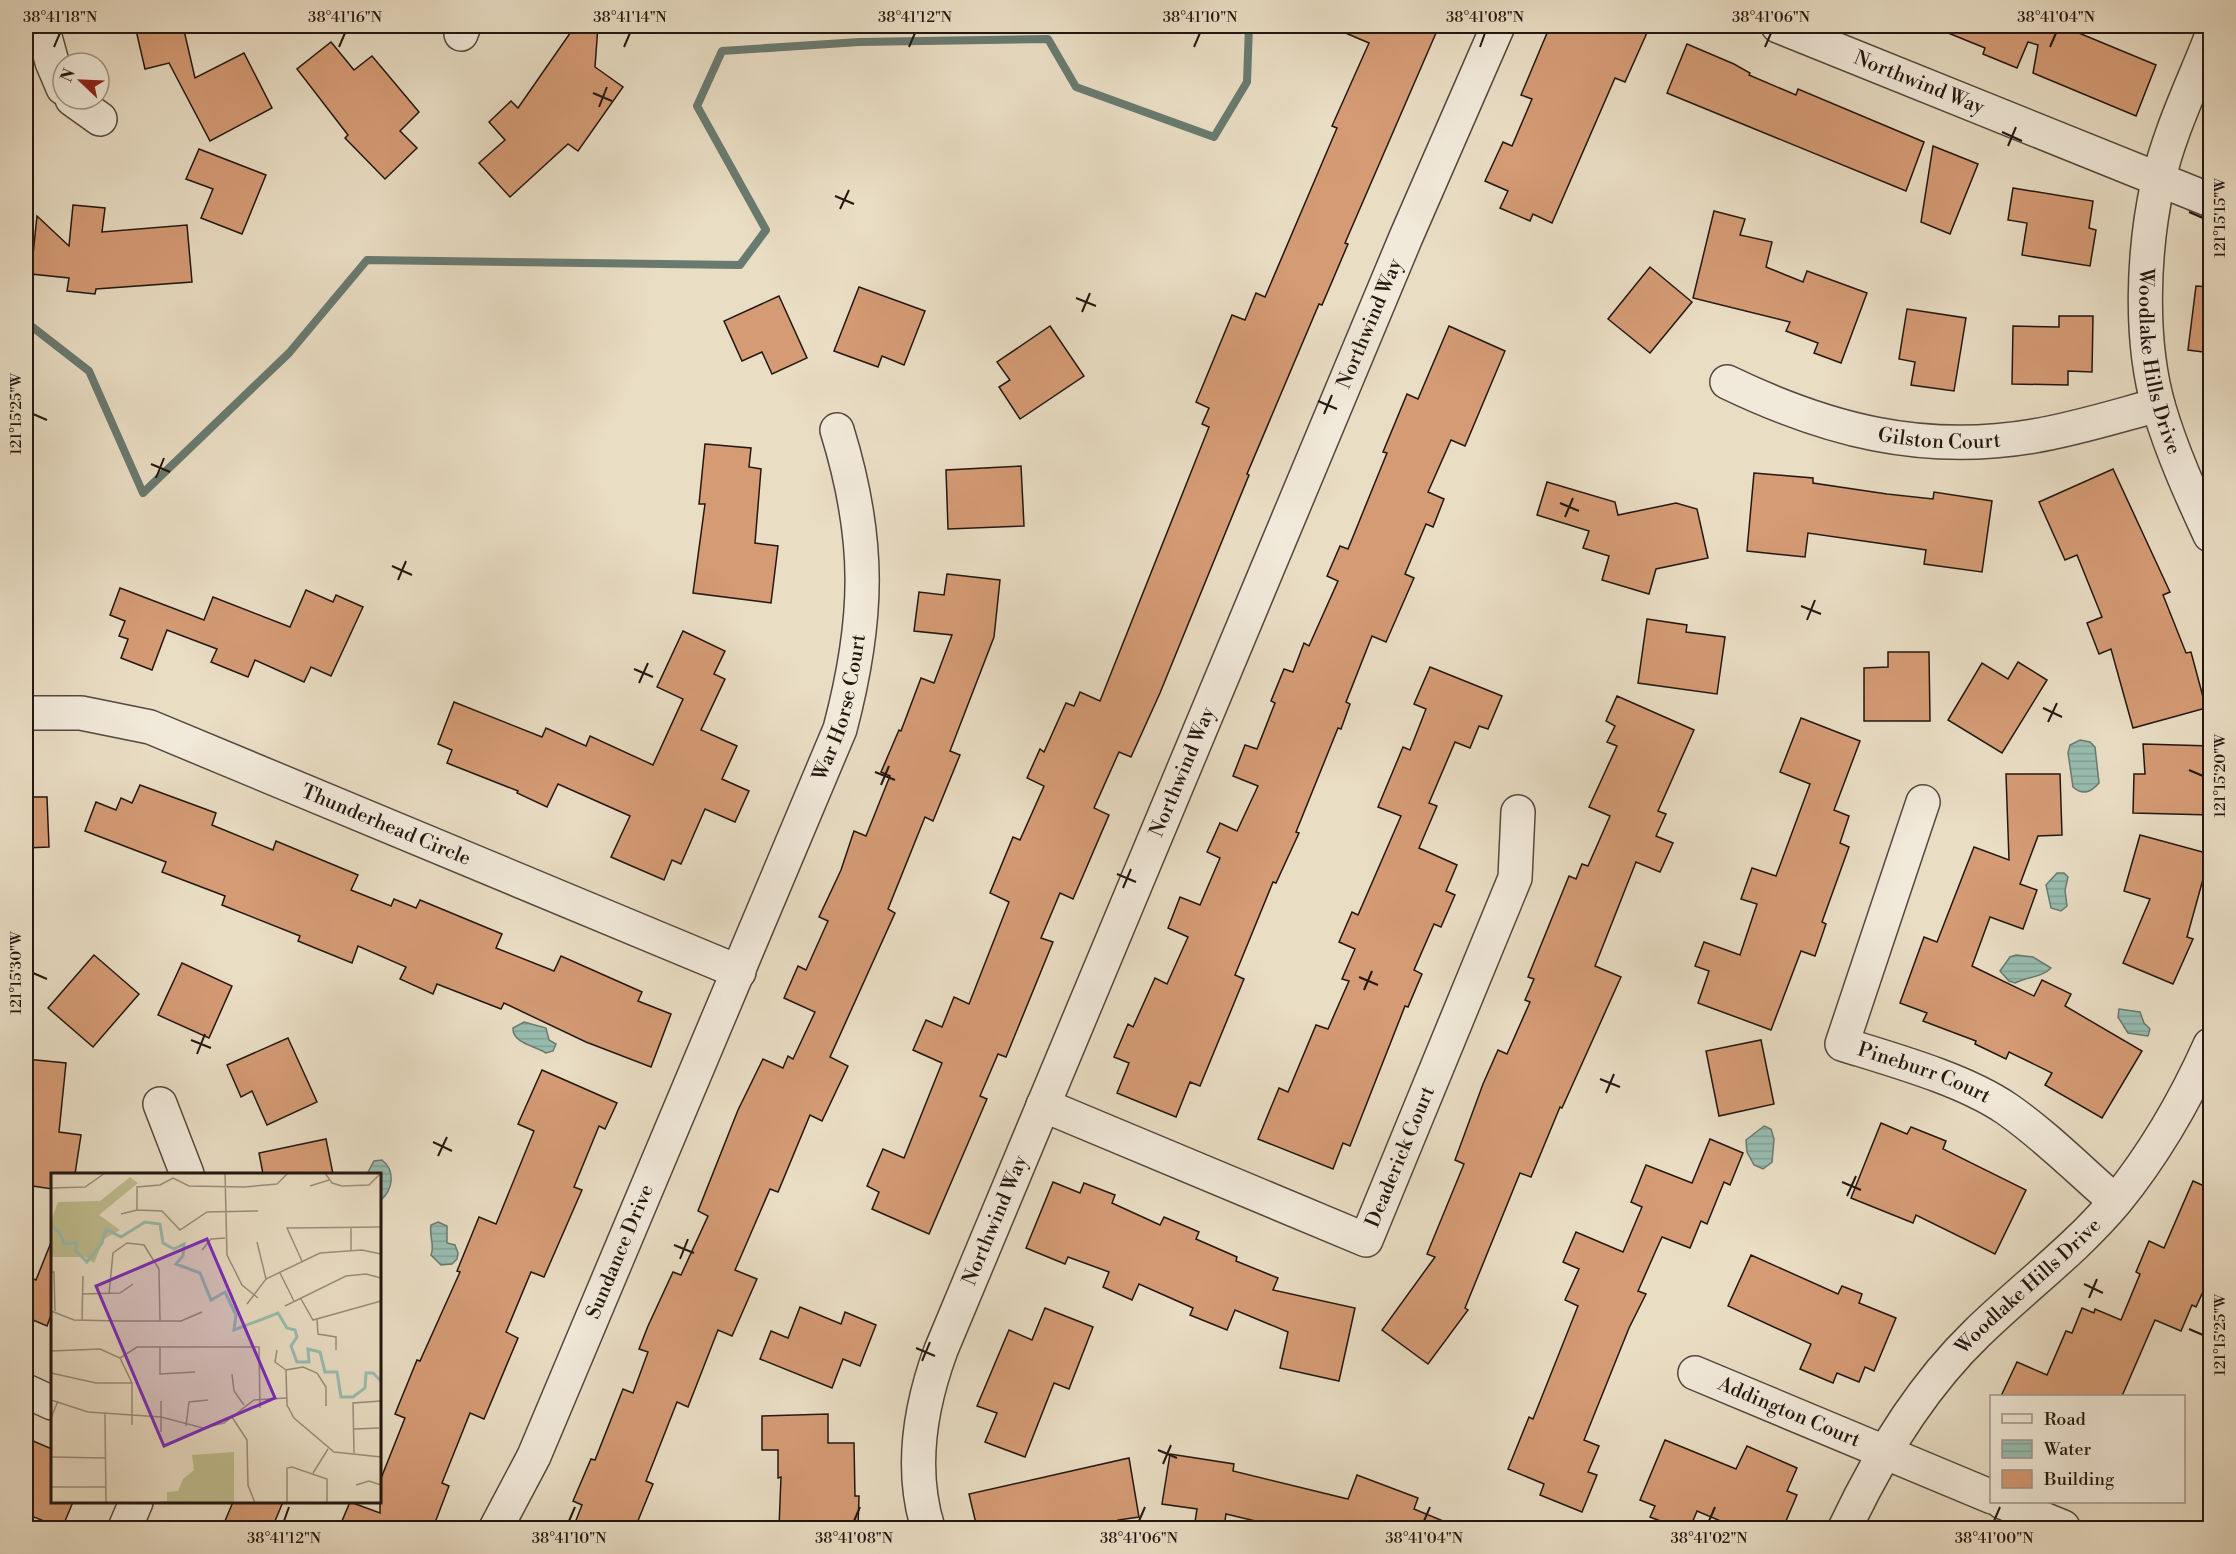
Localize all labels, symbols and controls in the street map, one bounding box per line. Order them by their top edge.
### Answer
text: 38°41'18"N [23,8,97,27]
text: 38°41'16"N [308,8,382,27]
text: 38°41'14"N [593,8,667,27]
text: 38°41'12"N [878,8,952,27]
text: 38°41'10"N [1163,8,1237,27]
text: 38°41'08"N [1446,8,1524,27]
text: 38°41'06"N [1732,8,1810,27]
text: 38°41'04"N [2017,8,2095,27]
street label: Northwind Way [1850,45,1988,120]
north arrow [51,51,111,111]
text: N [56,65,80,85]
text: 121°15'15"W [2211,178,2230,258]
street label: Northwind Way [1332,255,1408,392]
street label: Woodlake Hills Drive [2133,266,2186,458]
text: 121°15'25"W [7,373,26,455]
street label: Gilston Court [1876,422,2002,455]
street label: War Horse Court [807,633,871,785]
street label: Northwind Way [1144,703,1221,841]
text: 121°15'20"W [2211,734,2230,818]
street label: Thunderhead Circle [298,779,474,871]
text: 121°15'30"W [7,931,26,1015]
street label: Pineburr Court [1854,1037,1995,1109]
street label: Deaderick Court [1360,1083,1440,1231]
street label: Northwind Way [957,1151,1033,1289]
inset map [51,1173,381,1503]
street label: Sundance Drive [581,1181,659,1323]
street label: Woodlake Hills Drive [1949,1213,2106,1361]
text: 121°15'25"W [2211,1294,2230,1376]
street label: Addington Court [1713,1371,1864,1453]
legend [1990,1395,2185,1503]
text: Road [2044,1408,2087,1431]
text: Water [2043,1438,2092,1461]
text: Building [2043,1468,2115,1491]
text: 38°41'12"N [247,1529,321,1548]
text: 38°41'10"N [532,1529,606,1548]
text: 38°41'08"N [815,1529,893,1548]
text: 38°41'06"N [1100,1529,1178,1548]
text: 38°41'04"N [1385,1529,1463,1548]
text: 38°41'02"N [1670,1529,1748,1548]
text: 38°41'00"N [1955,1529,2033,1548]

